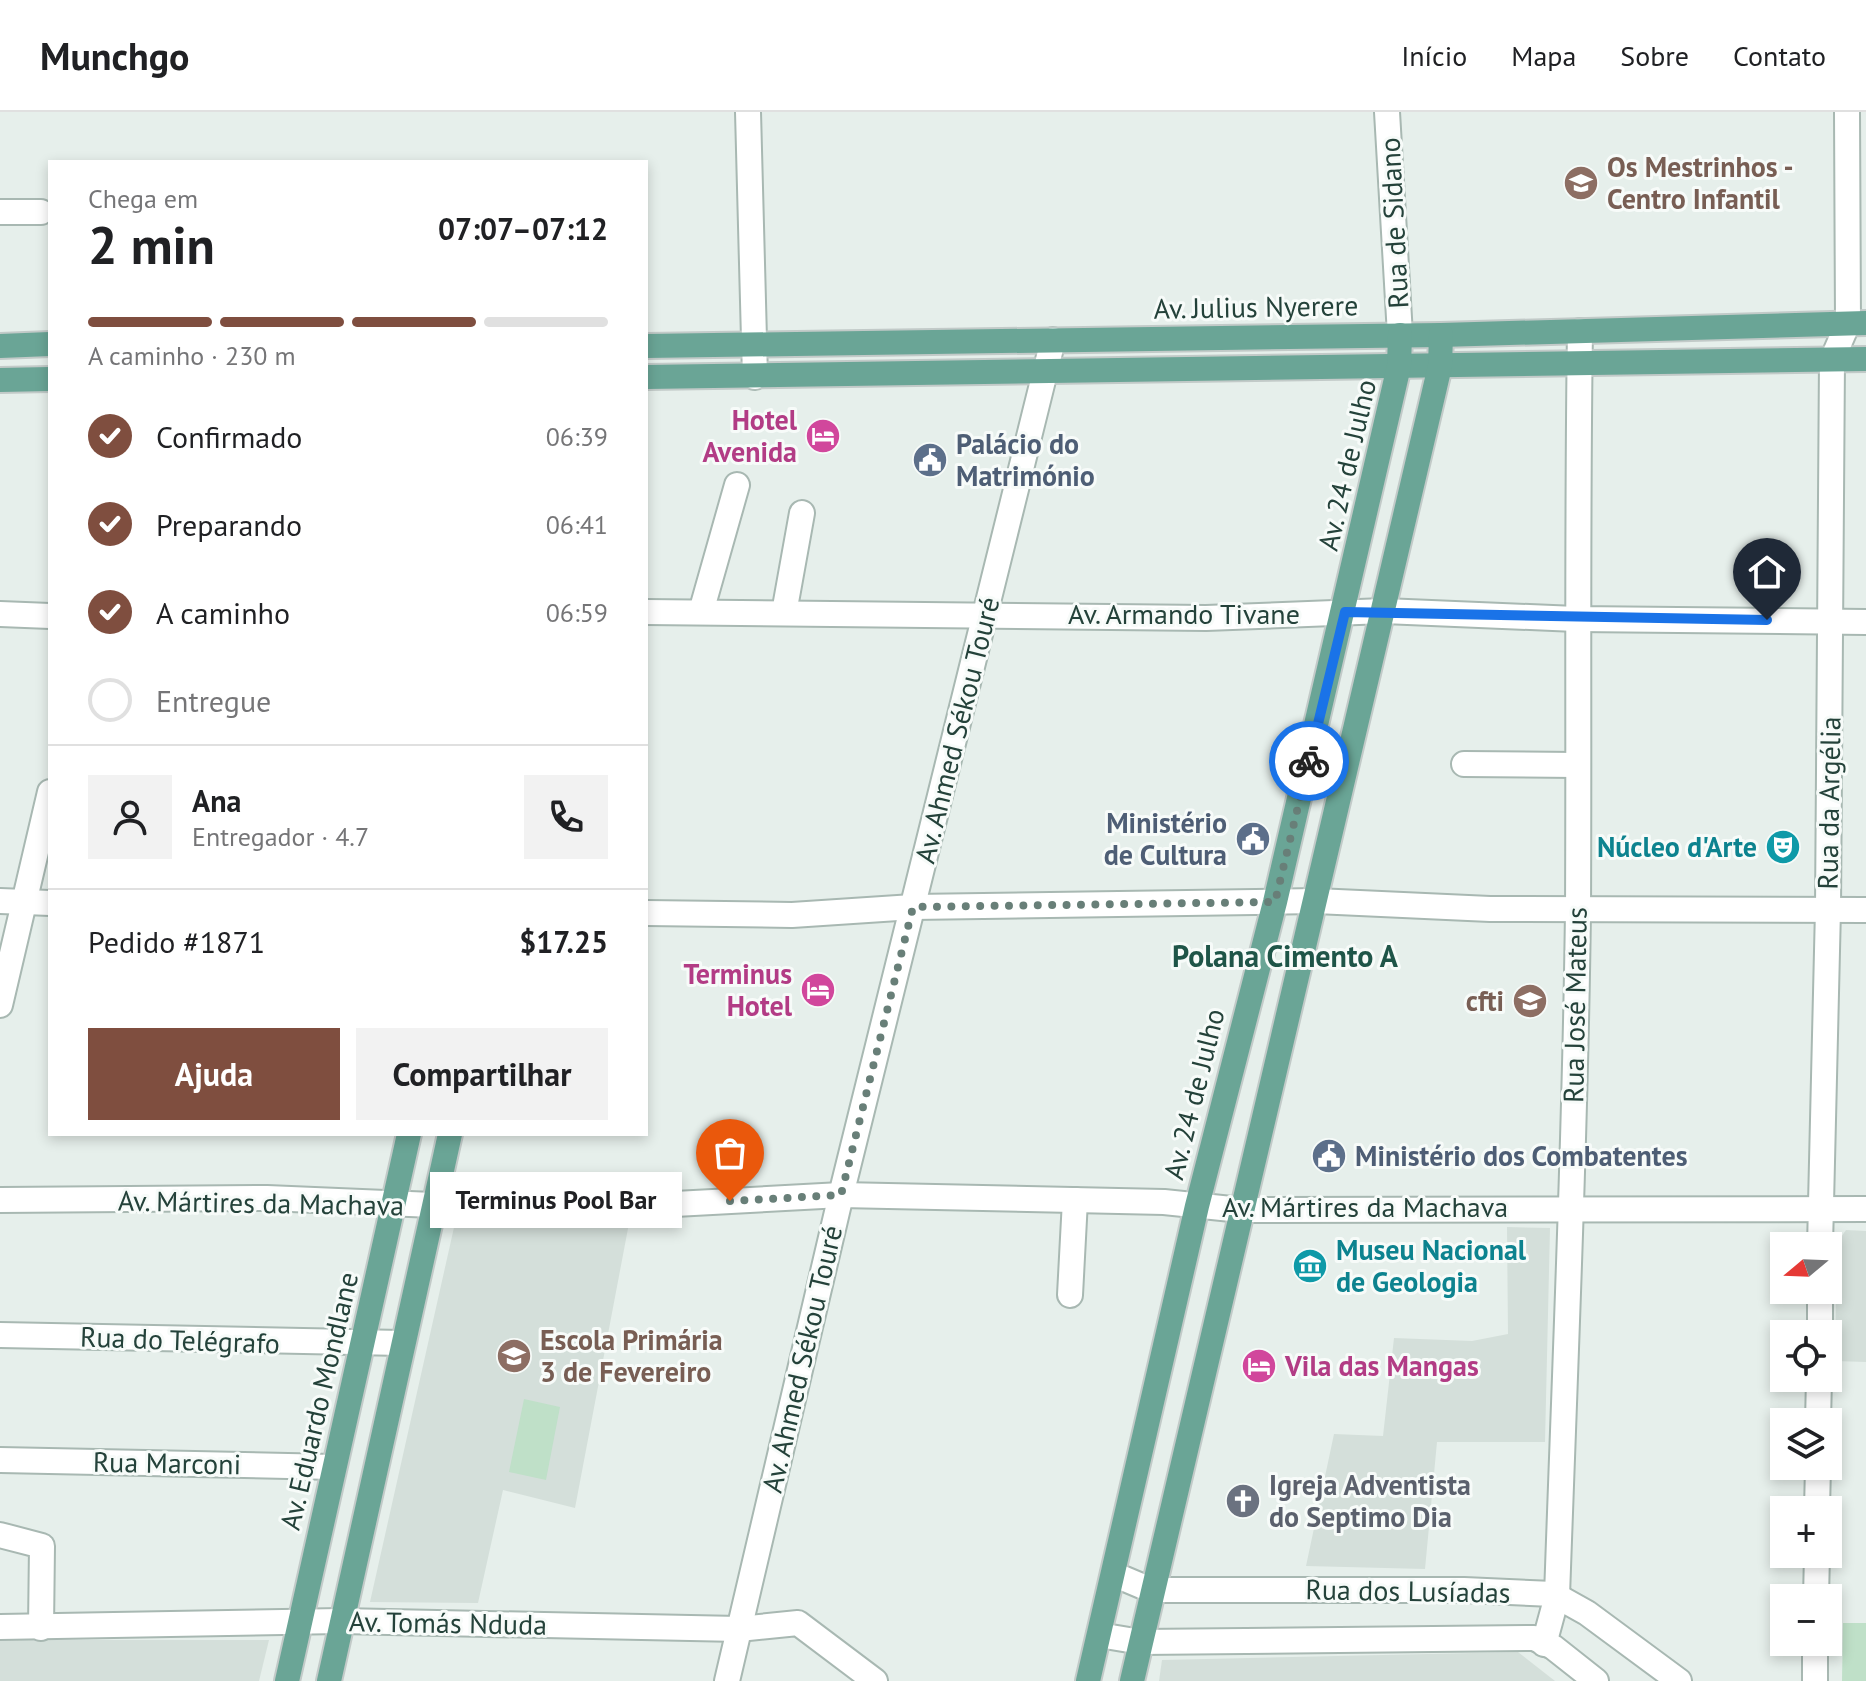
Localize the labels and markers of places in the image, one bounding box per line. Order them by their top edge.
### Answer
place label: Os Mestrinhos - Centro Infantil [1607,148,1794,217]
school or university icon: Os Mestrinhos - Centro Infantil [1562,164,1600,202]
place label: Hotel Avenida [702,401,798,470]
hotel icon: Hotel Avenida [804,417,842,455]
place label: Palácio do Matrimónio [956,425,1095,494]
public building icon: Palácio do Matrimónio [911,441,949,479]
pin [1733,538,1801,620]
place label: Ministério de Cultura [1104,804,1227,873]
public building icon: Ministério de Cultura [1234,820,1272,858]
place label: Núcleo d'Arte [1597,828,1757,865]
theatre icon: Núcleo d'Arte [1764,828,1802,866]
place label: Terminus Hotel [683,955,793,1024]
hotel icon: Terminus Hotel [799,971,837,1009]
place label: cfti [1466,982,1504,1019]
school or university icon: cfti [1511,982,1549,1020]
pin [696,1119,764,1201]
public building icon: Ministério dos Combatentes [1310,1137,1348,1175]
place label: Ministério dos Combatentes [1355,1137,1688,1174]
callout: Terminus Pool Bar [430,1173,682,1229]
place label: Museu Nacional de Geologia [1336,1231,1527,1300]
museum icon: Museu Nacional de Geologia [1291,1247,1329,1285]
place label: Escola Primária 3 de Fevereiro [540,1321,723,1390]
school or university icon: Escola Primária 3 de Fevereiro [495,1337,533,1375]
hotel icon: Vila das Mangas [1240,1347,1278,1385]
place label: Vila das Mangas [1284,1347,1479,1384]
place label: Igreja Adventista do Septimo Dia [1269,1466,1471,1535]
church icon: Igreja Adventista do Septimo Dia [1224,1482,1262,1520]

